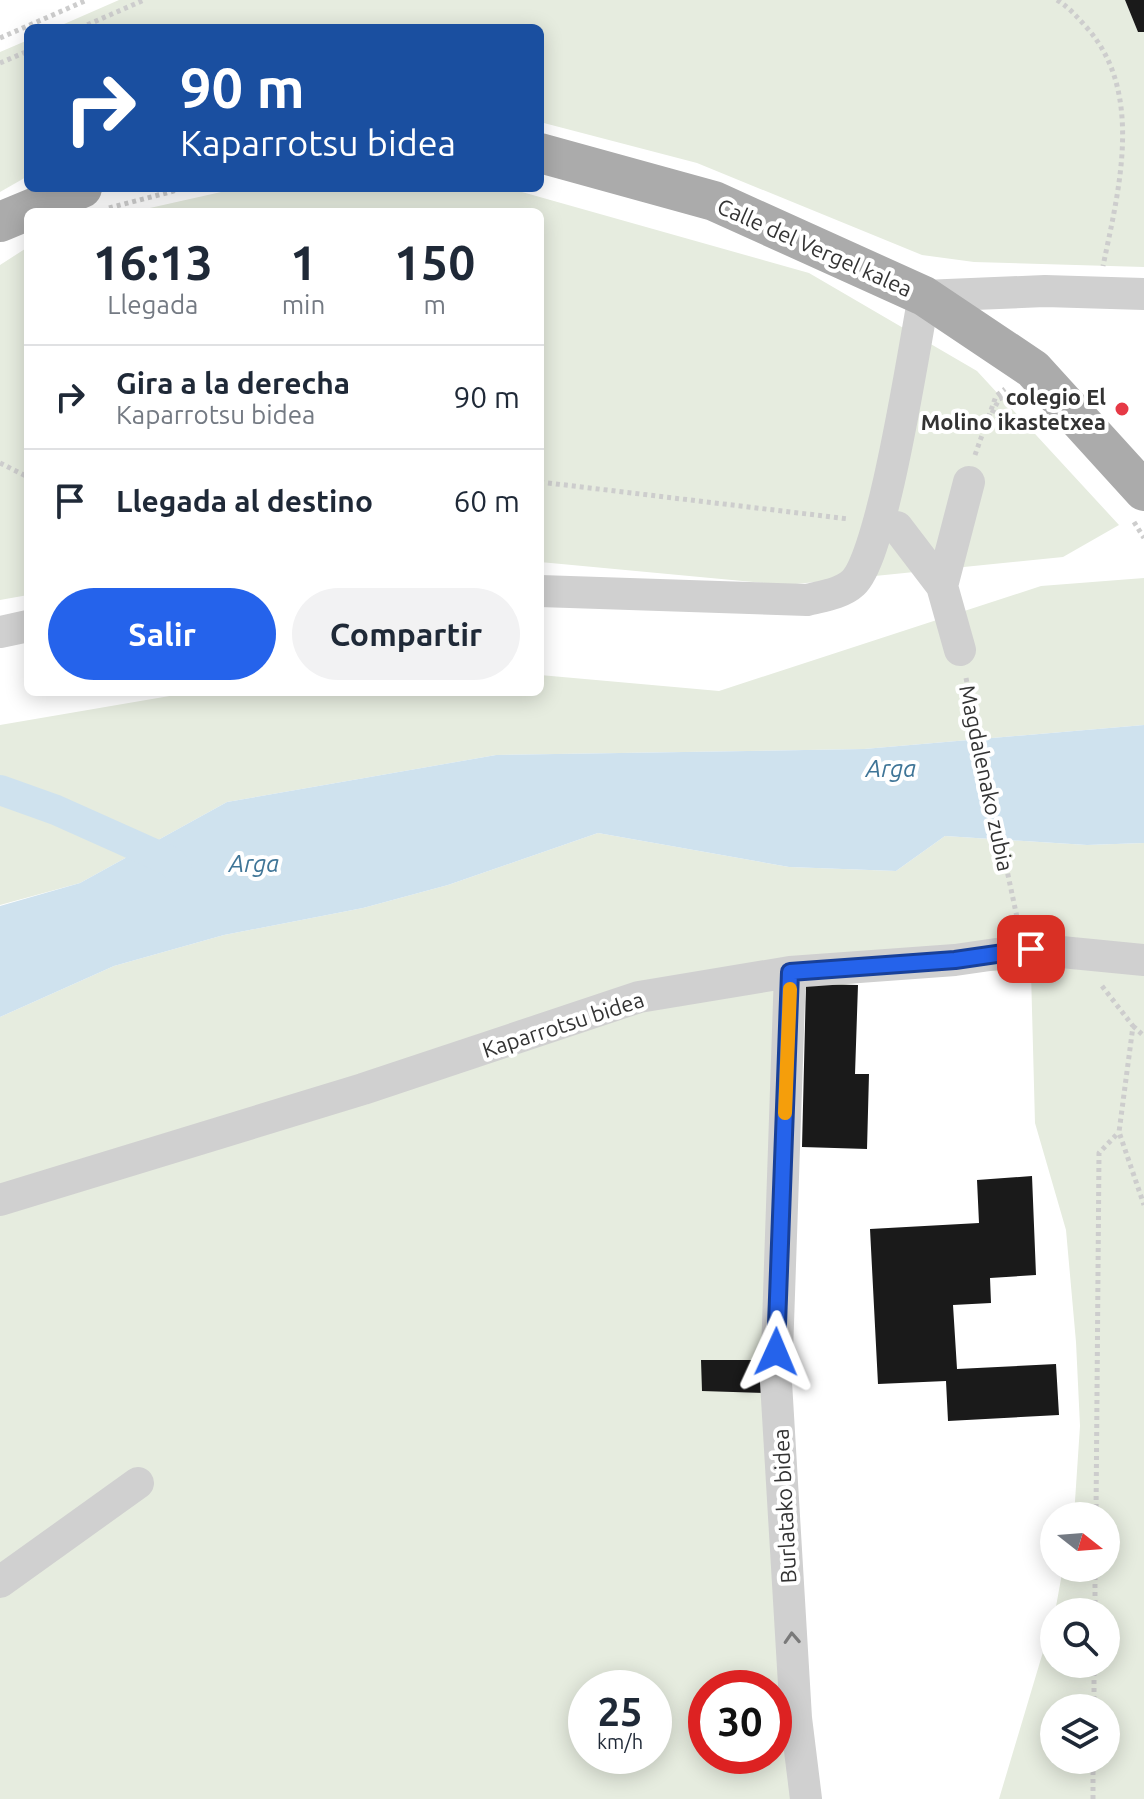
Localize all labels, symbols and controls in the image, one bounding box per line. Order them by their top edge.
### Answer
icon: right [48,56,152,160]
text: 90 m [180,56,305,119]
text: Kaparrotsu bidea [180,122,456,163]
street label: Calle del Vergel kalea [714,193,916,301]
text: 16:13 [93,235,213,289]
text: 1 [290,235,317,289]
text: 150 [394,235,475,289]
text: Llegada [107,290,198,319]
text: min [282,290,325,319]
text: m [423,290,446,319]
text: Gira a la derecha [116,366,350,400]
icon: right [48,375,92,419]
text: 90 m [453,380,520,414]
place label: colegio El Molino ikastetxea [921,384,1106,434]
text: Kaparrotsu bidea [116,400,315,429]
marker: colegio El Molino ikastetxea [1113,400,1131,418]
icon: arrive [48,479,92,523]
text: Llegada al destino [116,484,373,518]
text: 60 m [453,484,520,518]
button: Salir [48,588,276,680]
button: Compartir [292,588,520,680]
street label: Magdalenako zubia [955,683,1019,873]
water label: Arga [865,755,916,782]
water label: Arga [228,850,279,877]
pin [997,915,1065,983]
icon: arrive [1009,927,1053,971]
street label: Kaparrotsu bidea [479,986,647,1062]
position arrow [734,1310,818,1394]
street label: Burlatako bidea [767,1428,801,1584]
north arrow [1040,1502,1120,1582]
map controls [1040,1502,1120,1774]
button: search [1040,1598,1120,1678]
one-way arrow [783,1631,800,1644]
speed limit sign: 30 [688,1670,792,1774]
text: 25 [597,1689,643,1734]
button: layers [1040,1694,1120,1774]
text: km/h [597,1730,643,1753]

